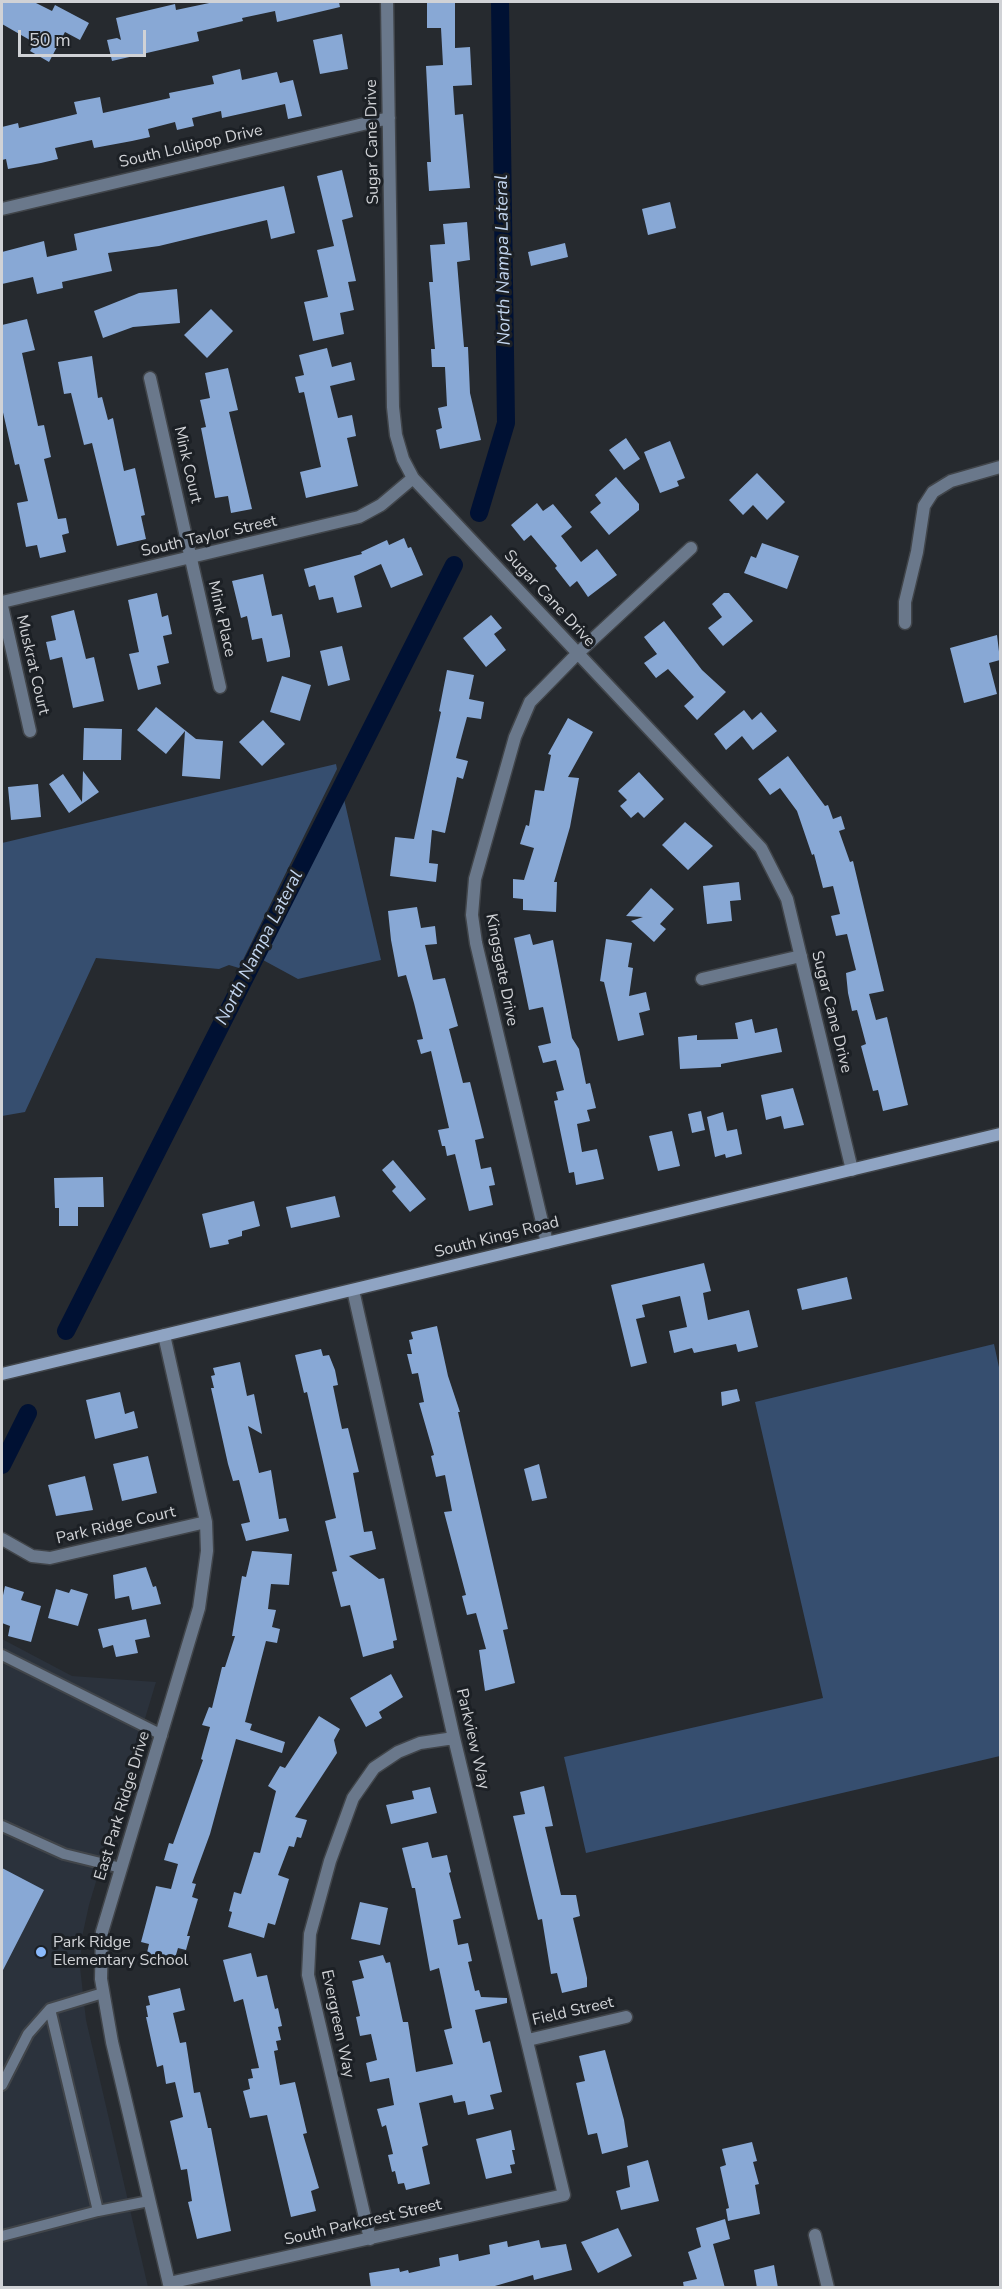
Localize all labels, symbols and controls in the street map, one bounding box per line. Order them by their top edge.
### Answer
scale bar [21,18,148,56]
text: 50 m [29,28,71,52]
street label: Sugar Cane Drive [362,79,384,205]
street label: South Lollipop Drive [117,121,265,173]
water label: North Nampa Lateral [492,175,516,345]
street label: Mink Court [169,425,205,505]
street label: South Taylor Street [139,512,279,562]
street label: Sugar Cane Drive [499,547,599,651]
street label: Mink Place [203,579,239,659]
street label: Muskrat Court [11,613,53,717]
water label: North Nampa Lateral [212,867,308,1029]
street label: Kingsgate Drive [481,912,521,1028]
street label: Sugar Cane Drive [807,949,855,1075]
street label: South Kings Road [433,1213,561,1263]
street label: Park Ridge Court [55,1503,177,1549]
street label: Parkview Way [451,1687,493,1791]
street label: East Park Ridge Drive [91,1729,155,1883]
place label: Park Ridge Elementary School [53,1933,188,1971]
marker: Park Ridge Elementary School [34,1945,48,1959]
street label: Evergreen Way [316,1968,358,2080]
street label: Field Street [531,1993,615,2031]
street label: South Parkcrest Street [283,2196,443,2250]

